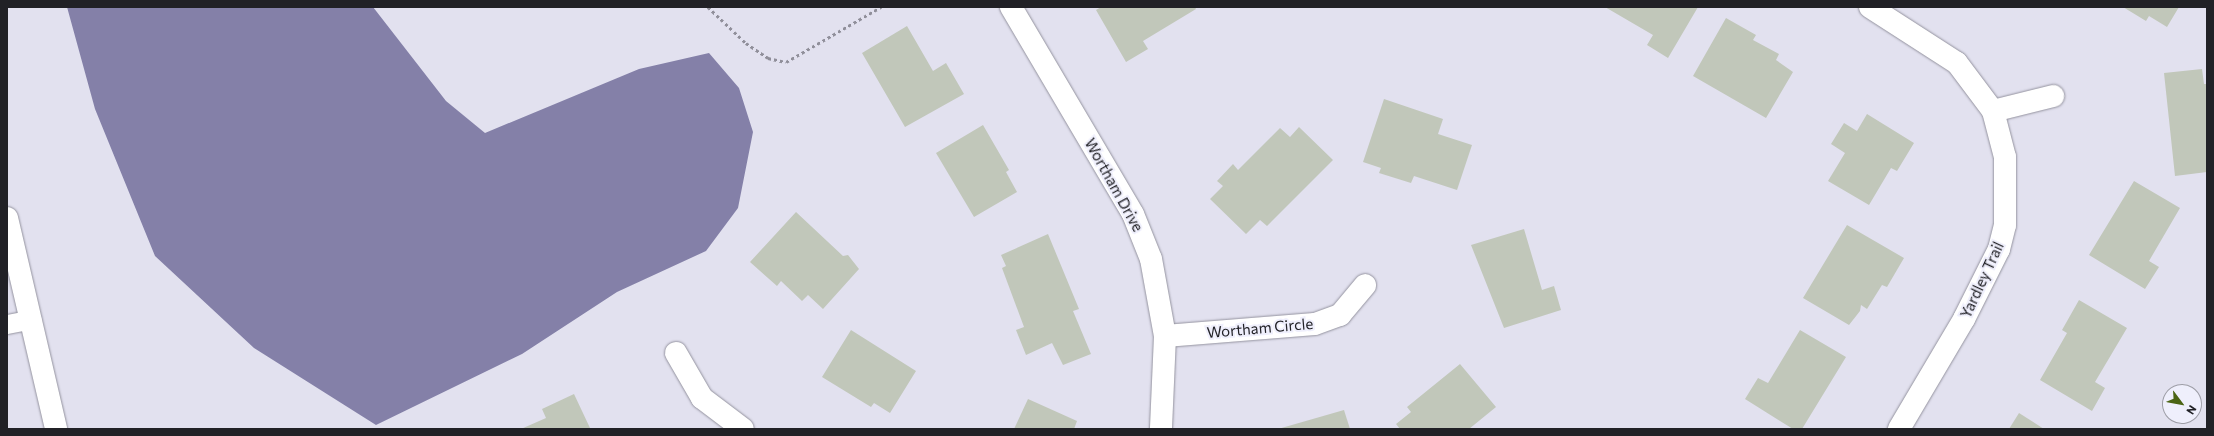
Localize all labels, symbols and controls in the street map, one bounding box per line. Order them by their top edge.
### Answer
street label: Wortham Drive [1081,135,1147,235]
street label: Yardley Trail [1956,239,2008,321]
street label: Wortham Circle [1206,314,1314,342]
north arrow [2162,384,2202,424]
text: N [2184,403,2199,417]

